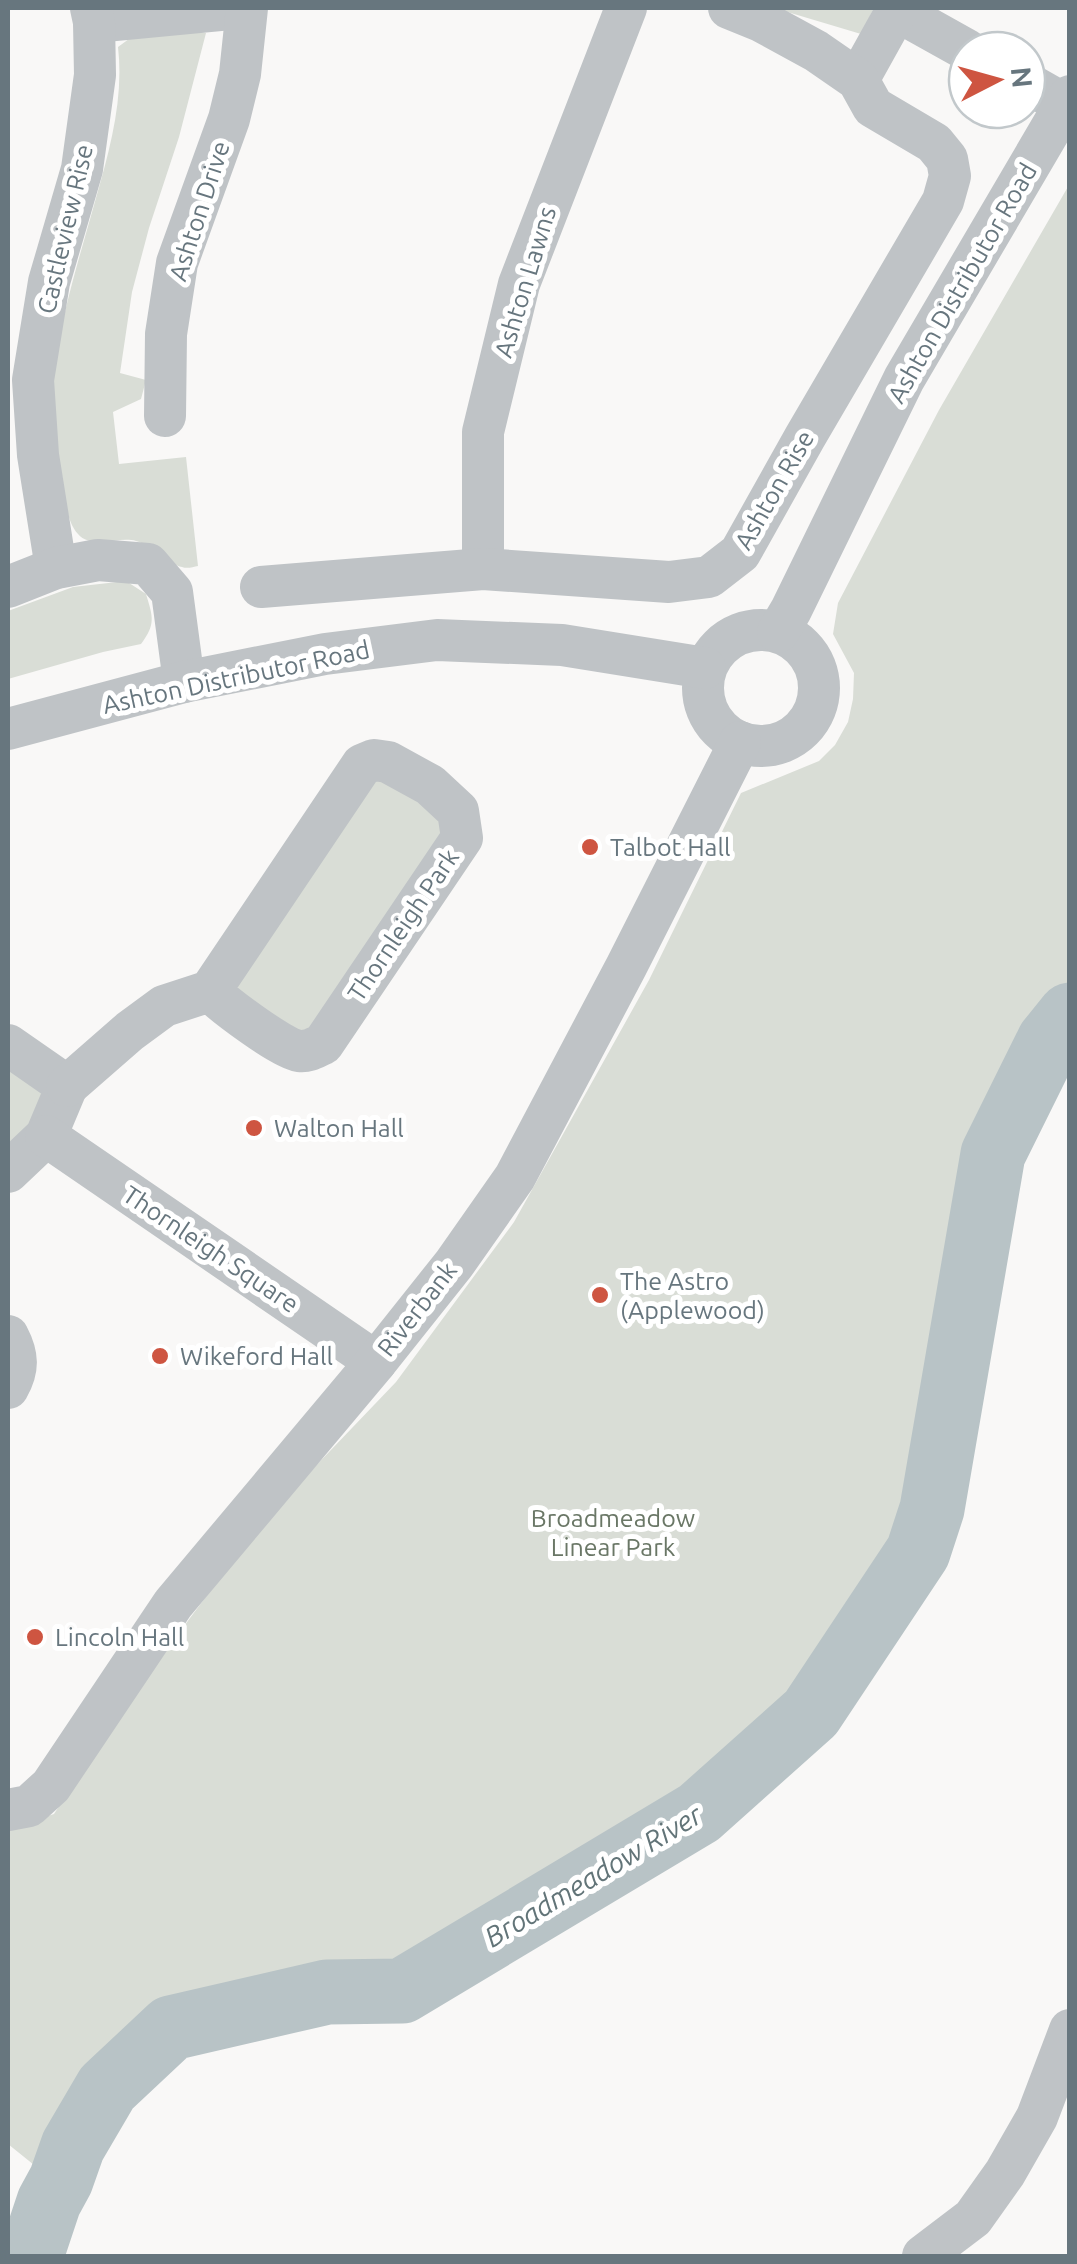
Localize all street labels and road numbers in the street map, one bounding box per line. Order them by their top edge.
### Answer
street label: Ashton Drive [163,138,235,284]
street label: Castleview Rise [32,142,98,316]
street label: Ashton Distributor Road [882,158,1042,408]
street label: Ashton Lawns [489,203,561,361]
street label: Ashton Rise [729,426,819,554]
street label: Ashton Distributor Road [100,635,372,719]
street label: Thornleigh Park [342,843,464,1006]
street label: Thornleigh Square [118,1180,304,1318]
street label: Riverbank [372,1256,463,1362]

